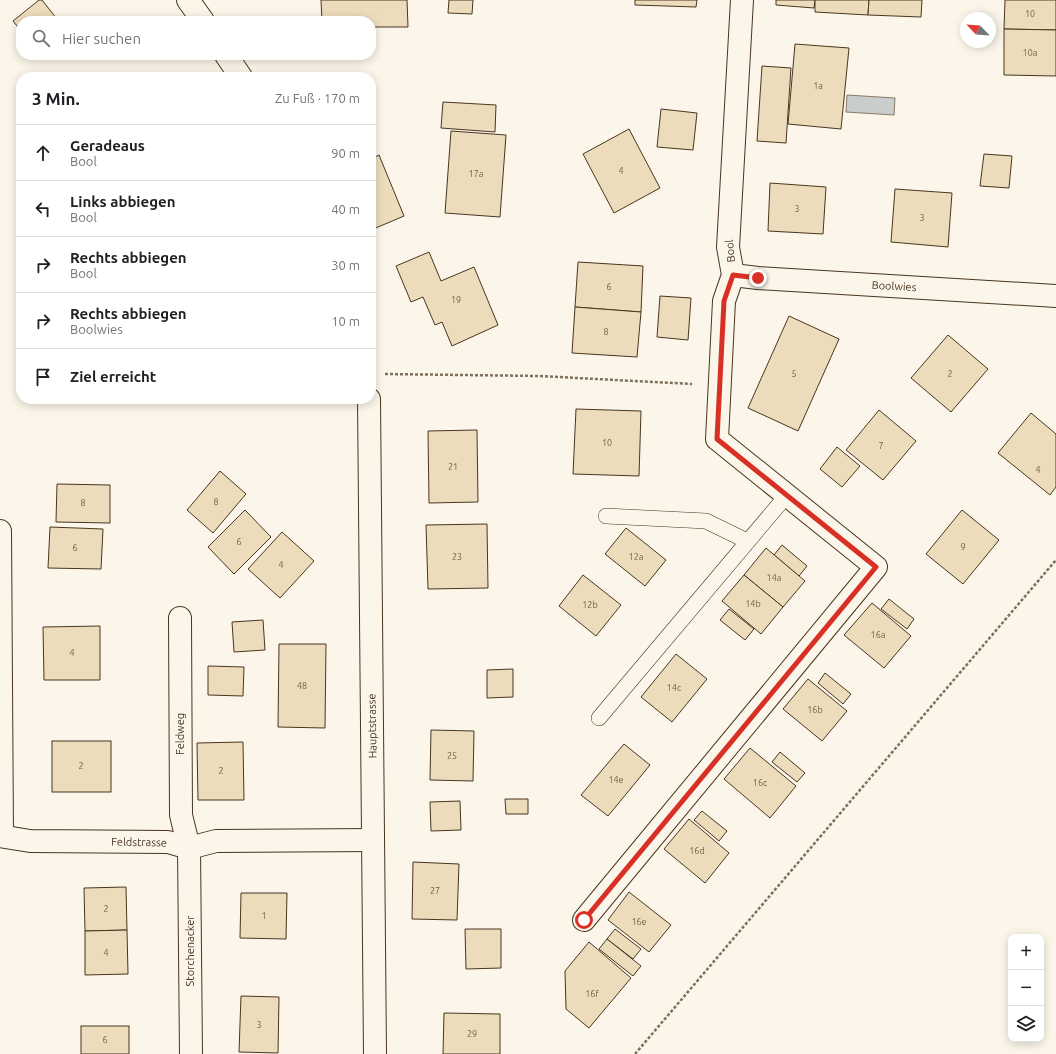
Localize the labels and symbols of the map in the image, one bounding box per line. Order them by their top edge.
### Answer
house number: 10 [1025,9,1035,19]
north arrow [960,12,996,48]
house number: 10a [1023,48,1037,58]
house number: 1a [813,81,823,91]
house number: 4 [618,166,624,176]
house number: 17a [469,169,483,179]
house number: 3 [794,204,800,214]
house number: 3 [919,213,925,223]
street label: Bool [723,239,737,263]
route end [749,269,767,287]
street label: Boolwies [871,279,917,293]
house number: 6 [606,282,612,292]
house number: 19 [451,295,461,305]
house number: 8 [603,327,609,337]
house number: 5 [791,369,797,379]
house number: 2 [947,369,953,379]
house number: 10 [602,438,612,448]
house number: 7 [878,441,884,451]
house number: 21 [448,462,458,472]
house number: 4 [1035,465,1041,475]
house number: 8 [213,497,219,507]
house number: 8 [80,498,86,508]
house number: 6 [236,537,242,547]
house number: 9 [960,542,966,552]
house number: 6 [72,543,78,553]
house number: 23 [452,552,462,562]
house number: 12a [629,552,643,562]
house number: 4 [278,560,284,570]
house number: 14a [767,573,781,583]
house number: 14b [745,599,761,609]
house number: 12b [582,600,598,610]
house number: 16a [871,630,885,640]
house number: 4 [69,648,75,658]
house number: 48 [297,681,307,691]
house number: 14c [667,683,681,693]
street label: Hauptstrasse [365,693,379,759]
house number: 16b [807,705,823,715]
street label: Feldweg [174,713,186,755]
house number: 25 [447,751,457,761]
house number: 2 [78,761,84,771]
house number: 2 [218,766,224,776]
house number: 14e [608,775,624,785]
house number: 16c [753,778,767,788]
street label: Feldstrasse [111,836,167,848]
house number: 16d [689,846,705,856]
house number: 27 [430,886,440,896]
house number: 2 [103,904,109,914]
house number: 1 [261,911,267,921]
route start [575,911,593,929]
street label: Storchenacker [184,915,196,986]
house number: 16e [631,917,647,927]
house number: 4 [103,948,109,958]
house number: 16f [585,989,599,999]
house number: 3 [256,1020,262,1030]
house number: 29 [467,1029,477,1039]
house number: 6 [102,1035,108,1045]

